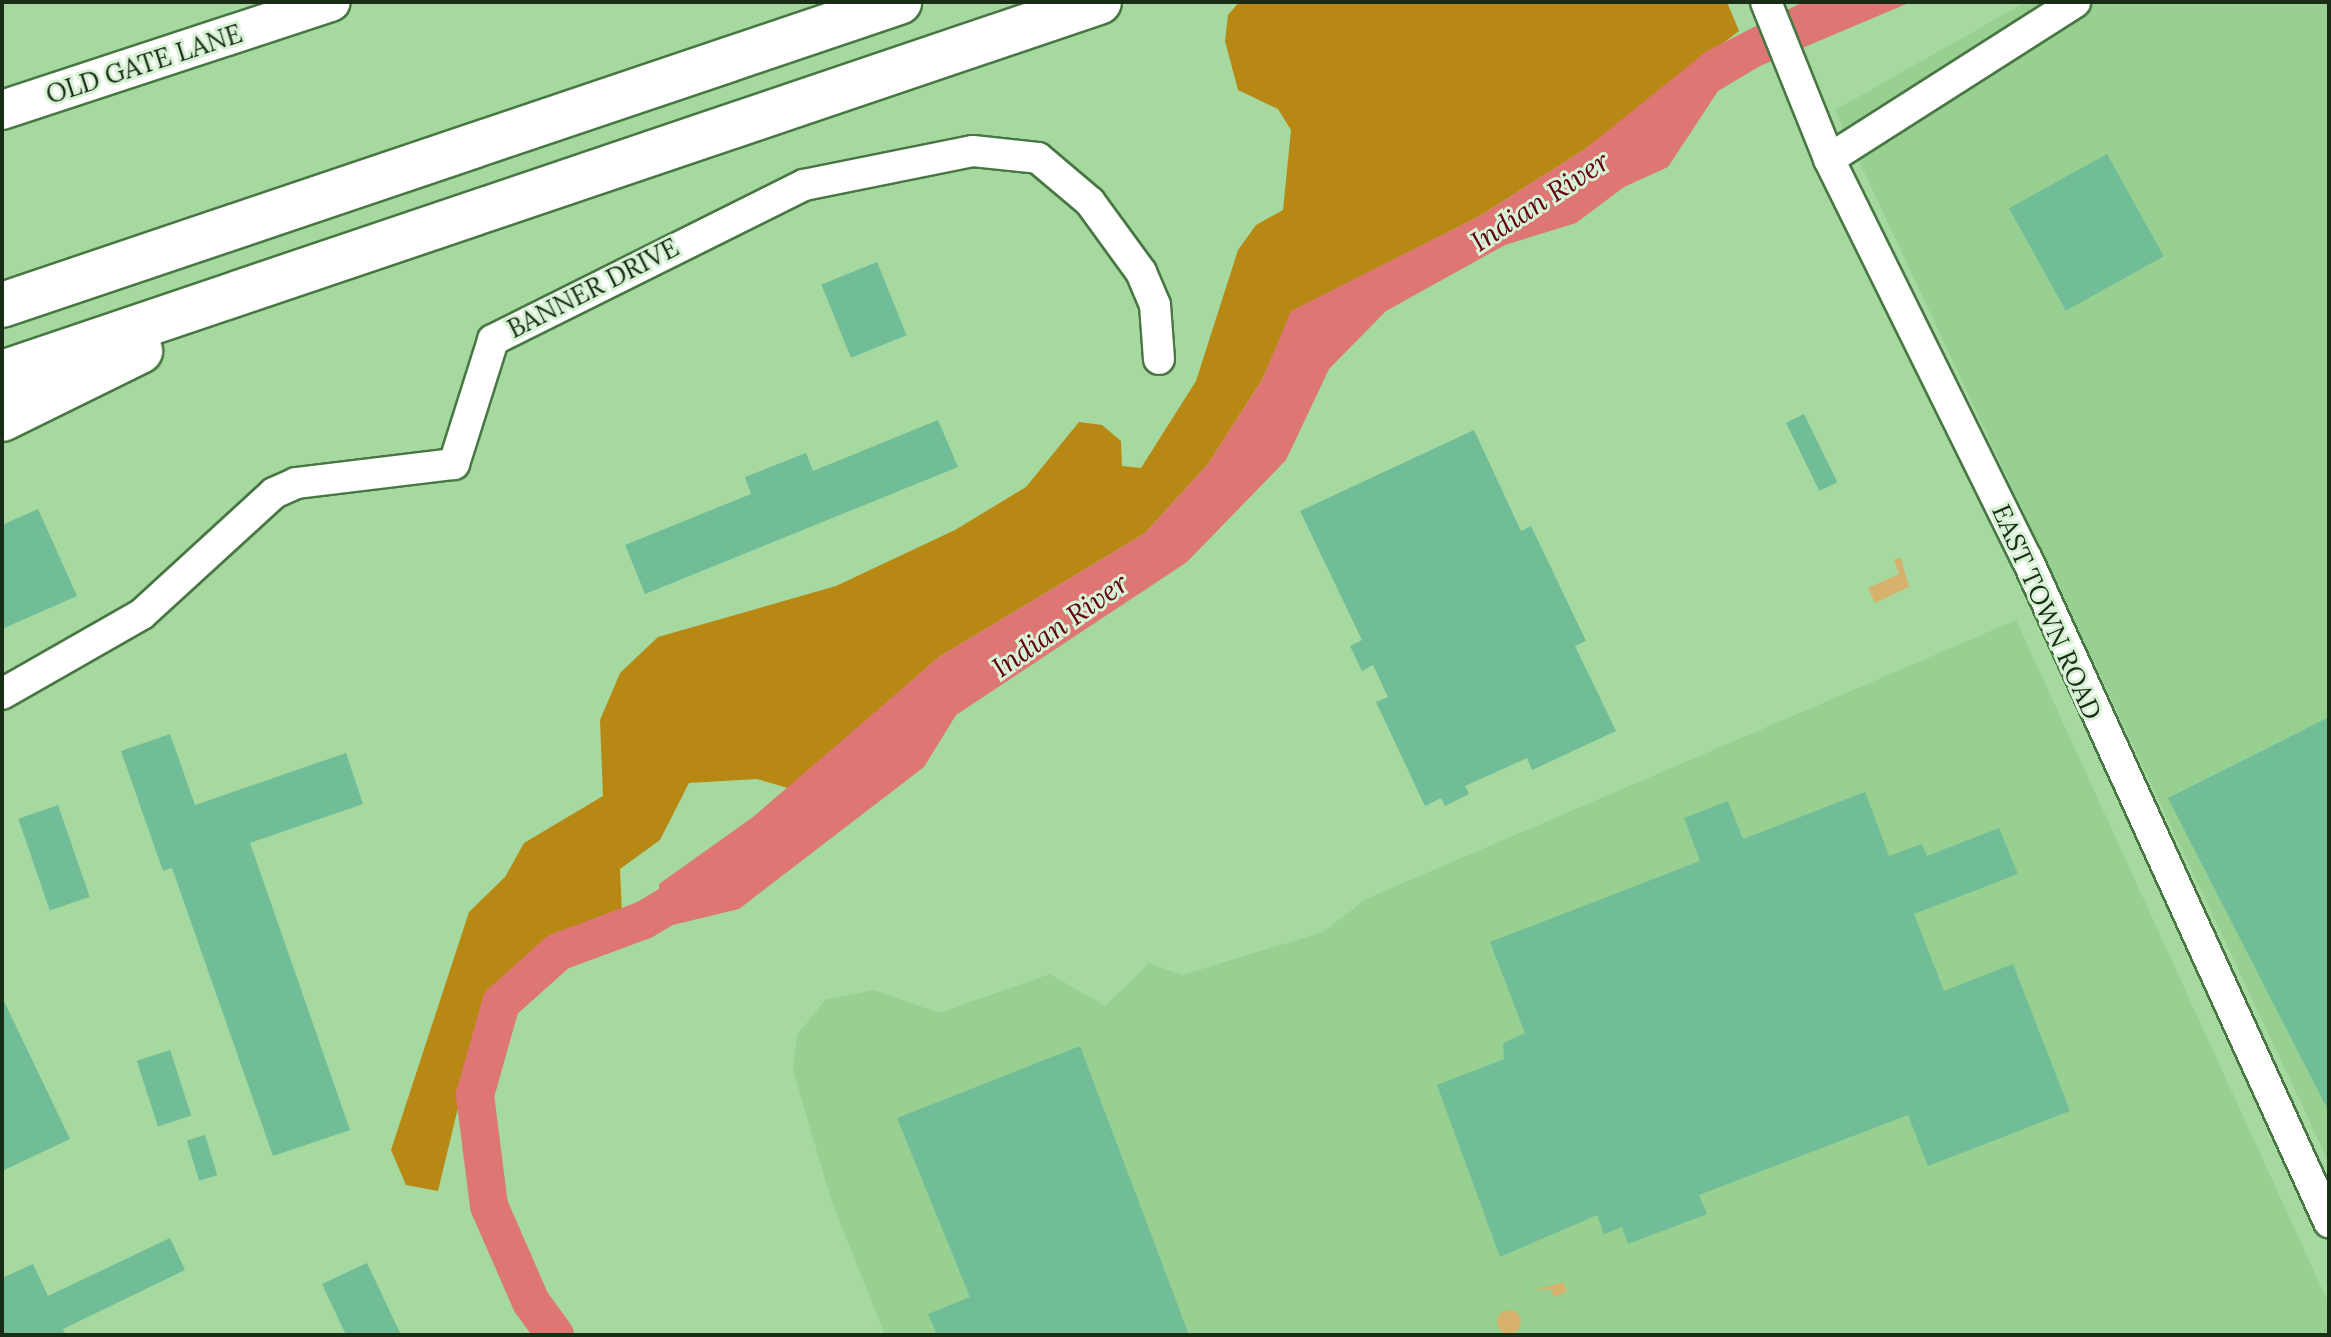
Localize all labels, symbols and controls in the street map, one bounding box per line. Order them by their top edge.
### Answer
street label: OLD GATE LANE [42,18,246,110]
water label: Indian River [1464,144,1616,258]
street label: BANNER DRIVE [502,231,684,345]
street label: EAST TOWN ROAD [1985,500,2109,724]
water label: Indian River [986,566,1134,684]

